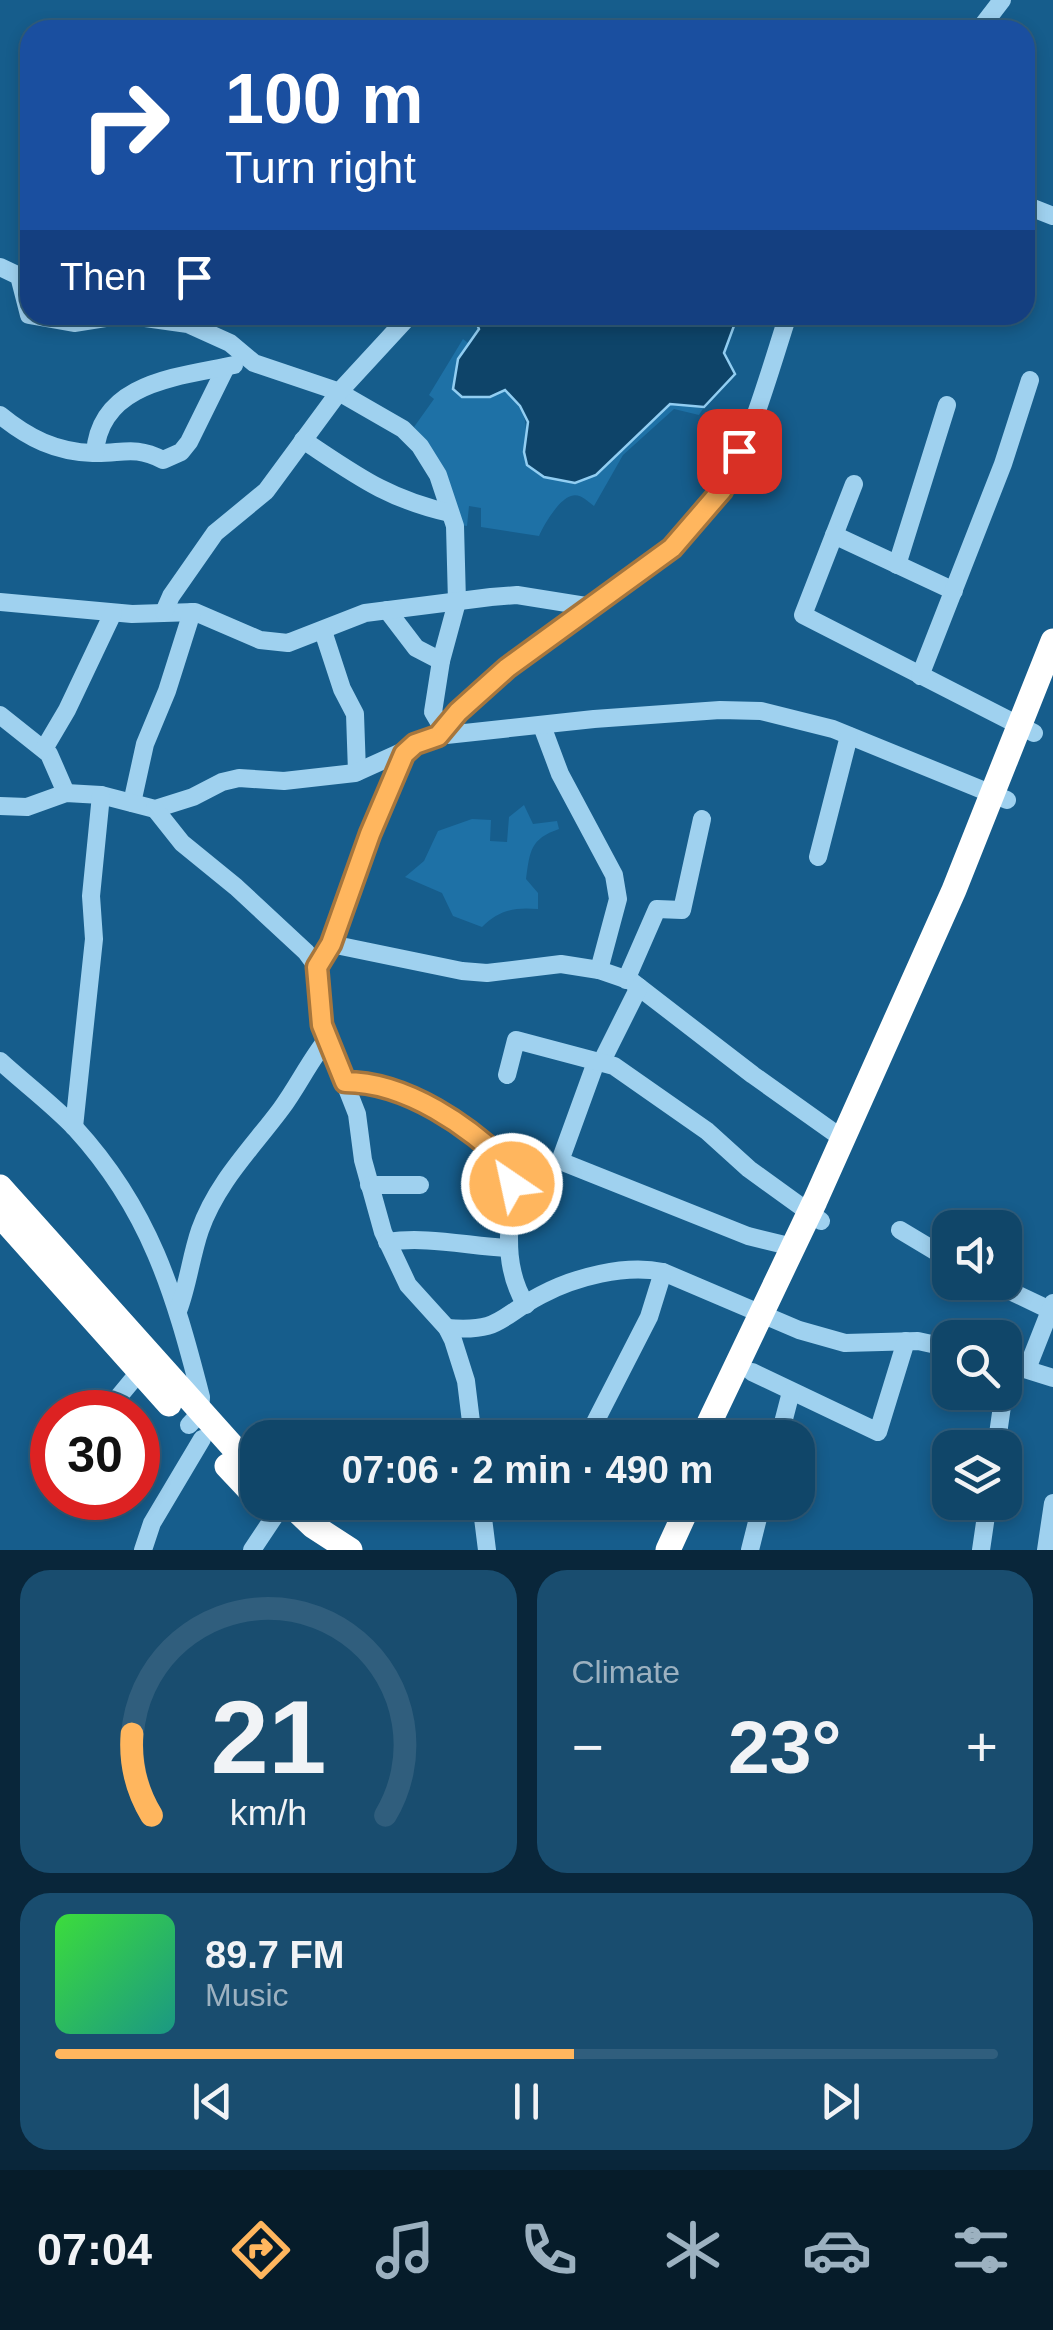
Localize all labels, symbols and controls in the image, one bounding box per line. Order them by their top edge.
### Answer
icon: right [60,60,190,190]
text: 100 m [225,60,423,138]
text: Turn right [225,142,416,193]
icon: arrive [167,250,222,305]
text: Then [60,256,147,298]
pin [697,409,782,494]
icon: arrive [712,424,767,479]
position arrow [460,1132,564,1236]
map controls [932,1210,1022,1520]
button: sound [932,1210,1022,1300]
button: search [932,1320,1022,1410]
speed limit sign: 30 [30,1390,160,1520]
button: layers [932,1430,1022,1520]
text: 07:06 · 2 min · 490 m [342,1449,713,1491]
text: Climate [572,1654,680,1690]
text: 21 [210,1679,326,1795]
text: 23° [728,1705,841,1789]
text: − [572,1716,604,1778]
text: + [966,1716,998,1778]
text: km/h [230,1793,307,1833]
text: 89.7 FM [205,1934,344,1976]
text: Music [205,1977,289,2013]
icon: previous [185,2074,240,2129]
icon: pause [499,2074,554,2129]
icon: next [813,2074,868,2129]
icon: directions [226,2215,296,2285]
icon: music [370,2215,440,2285]
icon: phone [514,2215,584,2285]
icon: climate [658,2215,728,2285]
icon: car [802,2215,872,2285]
icon: filters [946,2215,1016,2285]
text: 07:04 [37,2224,152,2275]

